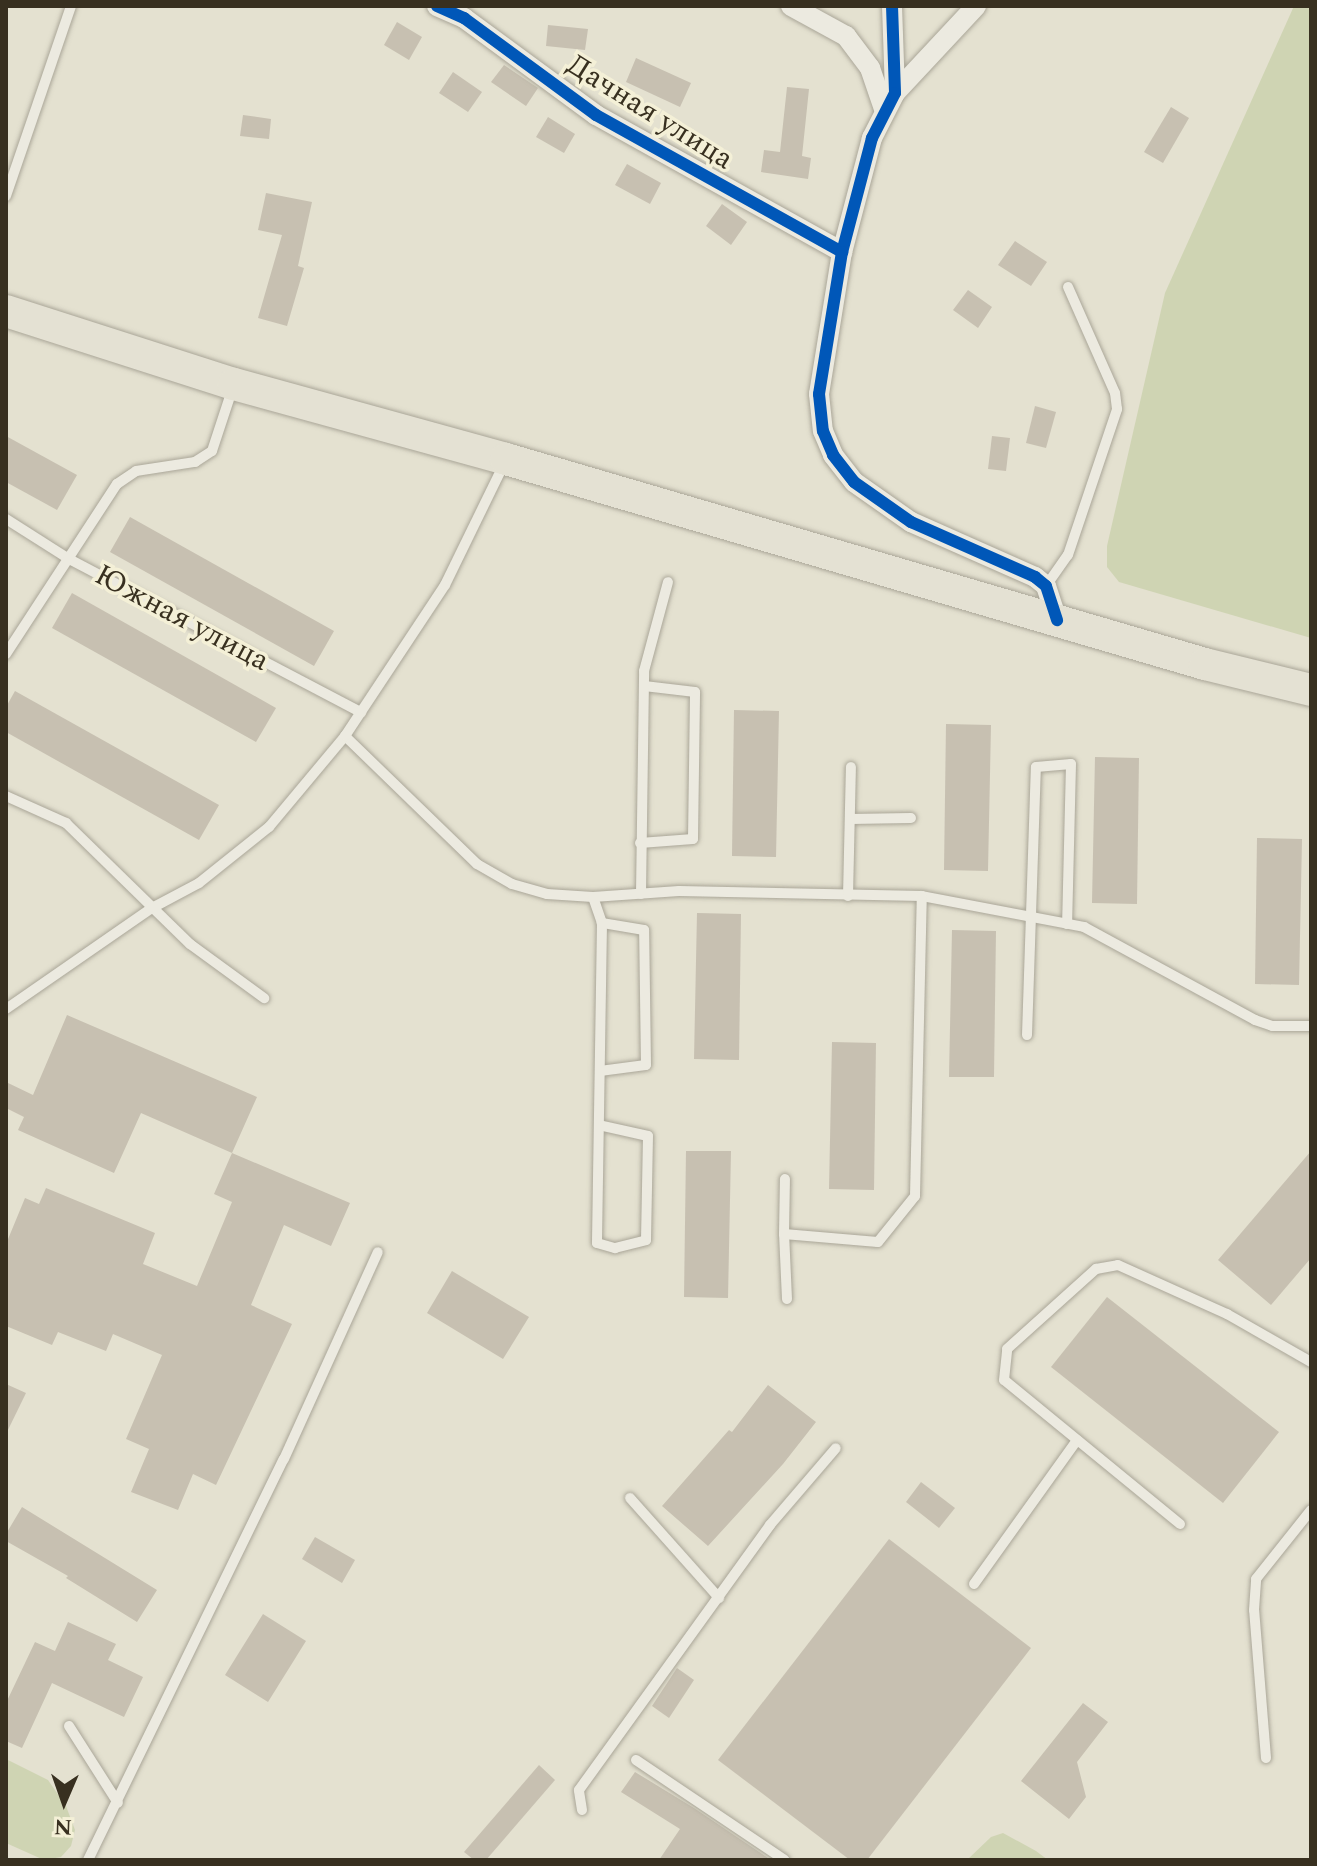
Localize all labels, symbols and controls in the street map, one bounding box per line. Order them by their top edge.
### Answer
street label: Дачная улица [560,47,740,177]
street label: Южная улица [89,557,275,679]
north arrow [24,1762,104,1842]
text: N [54,1810,73,1843]

